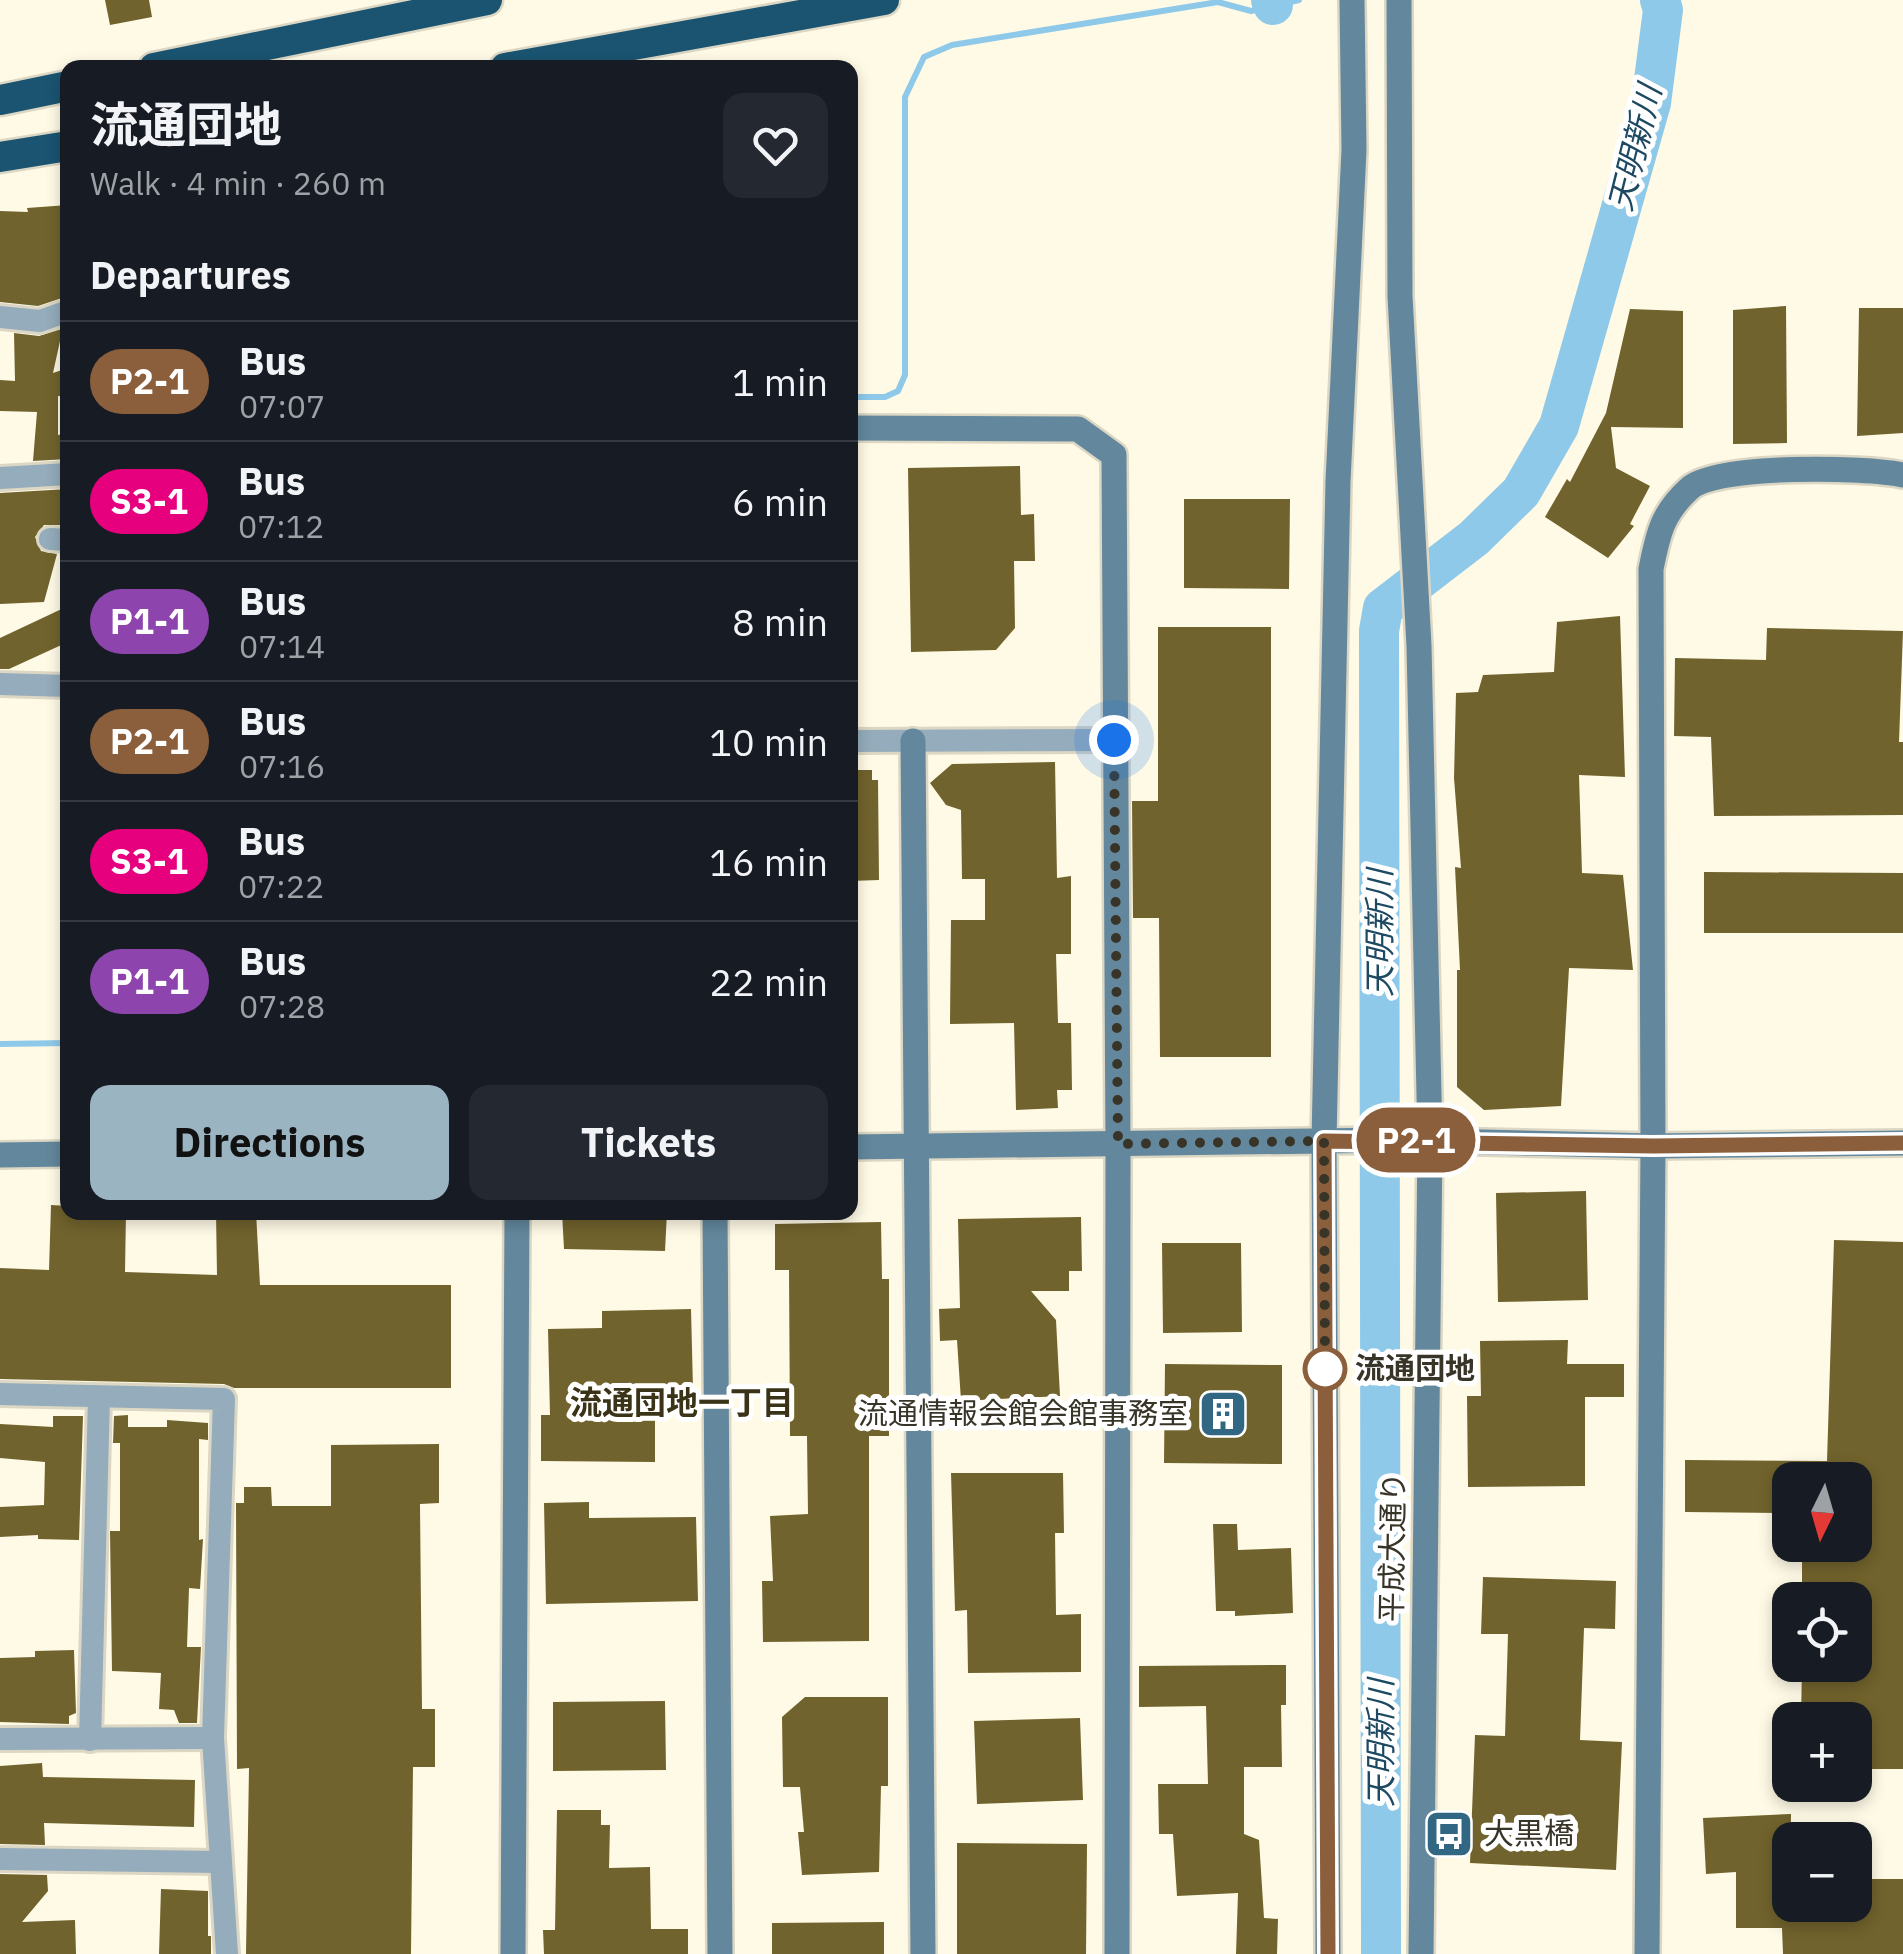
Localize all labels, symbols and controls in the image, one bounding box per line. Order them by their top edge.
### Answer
water label: 天明新川 [1598,78,1671,215]
text: 流通団地 [90,93,282,155]
button: heart [723,93,828,198]
text: Walk · 4 min · 260 m [90,162,386,204]
text: Departures [90,250,291,299]
text: Bus [239,336,306,385]
text: 1 min [732,357,828,406]
text: P2-1 [110,358,189,404]
text: 07:07 [239,385,325,427]
text: Bus [238,456,305,505]
text: 6 min [732,477,828,526]
text: S3-1 [110,478,188,524]
text: 07:12 [238,505,324,547]
text: Bus [239,576,306,625]
text: 8 min [732,597,828,646]
text: P1-1 [110,598,189,644]
text: 07:14 [239,625,325,667]
text: Bus [239,696,306,745]
your location [1089,715,1139,765]
text: 10 min [709,717,828,766]
text: P2-1 [110,718,189,764]
text: 07:16 [239,745,325,787]
text: Bus [238,816,305,865]
text: 16 min [709,837,828,886]
text: S3-1 [110,838,188,884]
text: 07:22 [238,865,324,907]
water label: 天明新川 [1358,866,1400,997]
text: Bus [239,936,306,985]
text: 22 min [709,957,828,1006]
text: P1-1 [110,958,189,1004]
text: 07:28 [239,985,325,1027]
button: Directions [90,1085,449,1200]
button: Tickets [469,1085,828,1200]
line badge: P2-1 [1346,1108,1486,1172]
text: P2-1 [1376,1117,1456,1163]
marker: 流通団地 [1304,1348,1346,1390]
place label: 流通団地 [1355,1348,1475,1387]
district label: 流通団地一丁目 [570,1381,794,1423]
building icon: 流通情報会館会館事務室 [1197,1388,1249,1440]
place label: 流通情報会館会館事務室 [858,1393,1188,1432]
north arrow [1772,1462,1872,1562]
map controls [1772,1462,1872,1922]
street label: 平成大通り [1371,1472,1412,1622]
button: locate [1772,1582,1872,1682]
water label: 天明新川 [1359,1676,1401,1807]
button: + [1772,1702,1872,1802]
bus stop icon: 大黒橋 [1423,1808,1475,1860]
place label: 大黒橋 [1484,1813,1574,1852]
button: − [1772,1822,1872,1922]

